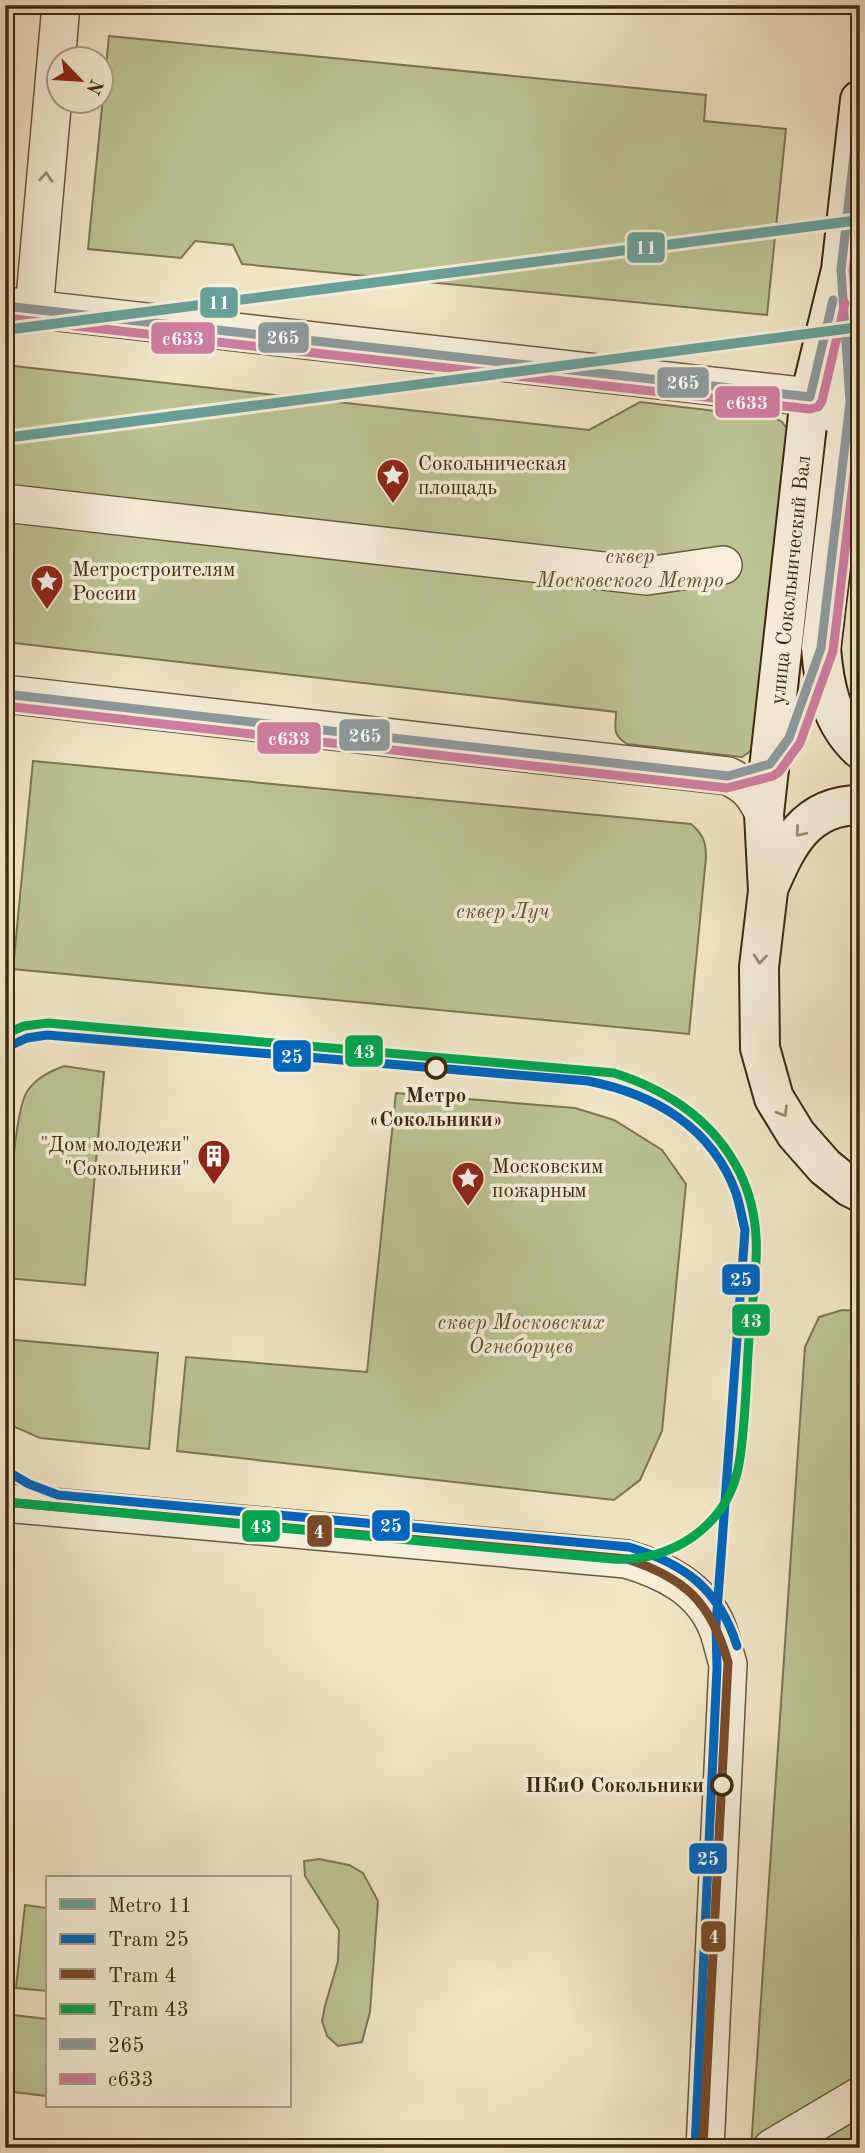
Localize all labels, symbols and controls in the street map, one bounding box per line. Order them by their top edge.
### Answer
north arrow [46,46,116,116]
text: N [81,76,105,97]
one-way arrow [38,172,53,183]
line badge: 11 [626,231,666,264]
text: 11 [635,240,657,259]
line badge: 11 [199,286,239,319]
text: 11 [208,295,230,314]
line badge: с633 [150,321,216,355]
line badge: 265 [257,321,310,354]
text: 265 [266,330,300,349]
text: с633 [162,331,204,350]
line badge: 265 [656,366,710,399]
text: 265 [666,375,700,394]
line badge: с633 [714,385,781,419]
text: с633 [726,395,768,414]
place label: Сокольническая площадь [418,454,567,499]
street label: улица Сокольнический Вал [768,454,815,706]
place icon: Сокольническая площадь [374,456,412,505]
park label: сквер Московского Метро [535,547,724,592]
place label: Метростроителям России [72,560,235,605]
place icon: Метростроителям России [28,562,66,611]
line badge: 265 [338,718,391,752]
line badge: с633 [256,721,322,755]
text: 265 [348,728,382,747]
text: с633 [268,731,310,750]
one-way arrow [796,824,809,836]
park label: сквер Луч [456,902,550,923]
one-way arrow [753,954,768,965]
line badge: 43 [344,1034,384,1068]
line badge: 25 [272,1039,312,1073]
text: 43 [353,1044,375,1063]
text: 25 [281,1049,303,1068]
marker: Метро «Сокольники» [425,1057,447,1079]
place label: Метро «Сокольники» [369,1086,503,1131]
one-way arrow [774,1105,787,1118]
place label: "Дом молодежи" "Сокольники" [40,1135,190,1180]
building icon: "Дом молодежи" "Сокольники" [195,1137,233,1186]
place label: Московским пожарным [492,1157,603,1202]
place icon: Московским пожарным [449,1159,487,1208]
line badge: 25 [721,1263,761,1296]
text: 25 [730,1272,752,1291]
line badge: 43 [731,1303,771,1337]
park label: сквер Московских Огнеборцев [438,1313,605,1358]
text: 43 [740,1313,762,1332]
line badge: 43 [241,1509,281,1543]
line badge: 25 [371,1509,411,1542]
line badge: 4 [306,1514,333,1548]
text: 25 [380,1518,402,1537]
text: 43 [250,1519,272,1538]
text: 4 [313,1524,325,1543]
marker: ПКиО Сокольники [711,1774,733,1796]
place label: ПКиО Сокольники [525,1776,704,1797]
line badge: 25 [688,1842,728,1875]
text: 25 [697,1851,719,1870]
legend [46,1876,290,2108]
text: Metro 11 [108,1896,192,1917]
line badge: 4 [700,1920,727,1953]
text: 4 [708,1929,720,1948]
text: Tram 25 [108,1930,189,1951]
text: Tram 4 [108,1966,177,1987]
text: Tram 43 [108,2000,189,2021]
text: 265 [108,2036,145,2057]
text: с633 [108,2070,154,2091]

